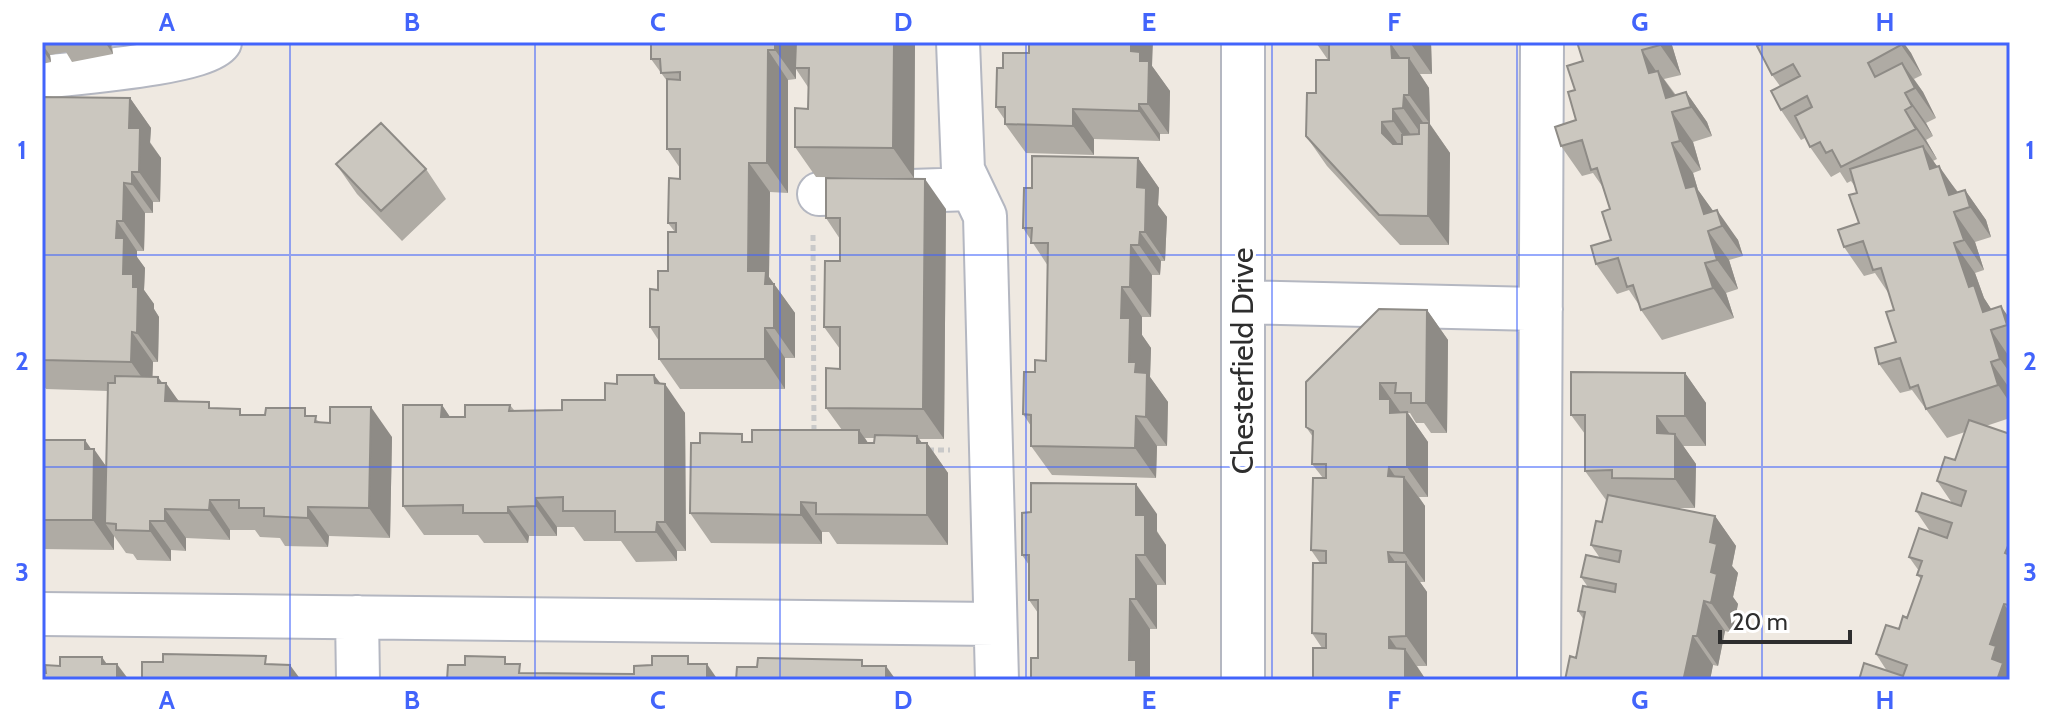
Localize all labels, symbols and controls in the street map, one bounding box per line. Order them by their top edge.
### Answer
text: A [159,6,176,38]
text: B [404,6,420,38]
text: C [650,6,666,38]
text: D [894,6,912,38]
text: E [1142,6,1156,38]
text: F [1387,6,1401,38]
text: G [1631,6,1649,38]
text: H [1876,6,1894,38]
text: 1 [17,134,27,166]
text: 1 [2025,134,2035,166]
street label: Chesterfield Drive [1224,248,1261,474]
text: 2 [15,345,29,377]
text: 2 [2023,345,2037,377]
text: 3 [15,556,29,588]
text: 3 [2023,556,2037,588]
scale bar [1720,594,1850,644]
text: 20 m [1732,607,1788,636]
text: A [159,684,176,716]
text: B [404,684,420,716]
text: C [650,684,666,716]
text: D [894,684,912,716]
text: E [1142,684,1156,716]
text: F [1387,684,1401,716]
text: G [1631,684,1649,716]
text: H [1876,684,1894,716]

